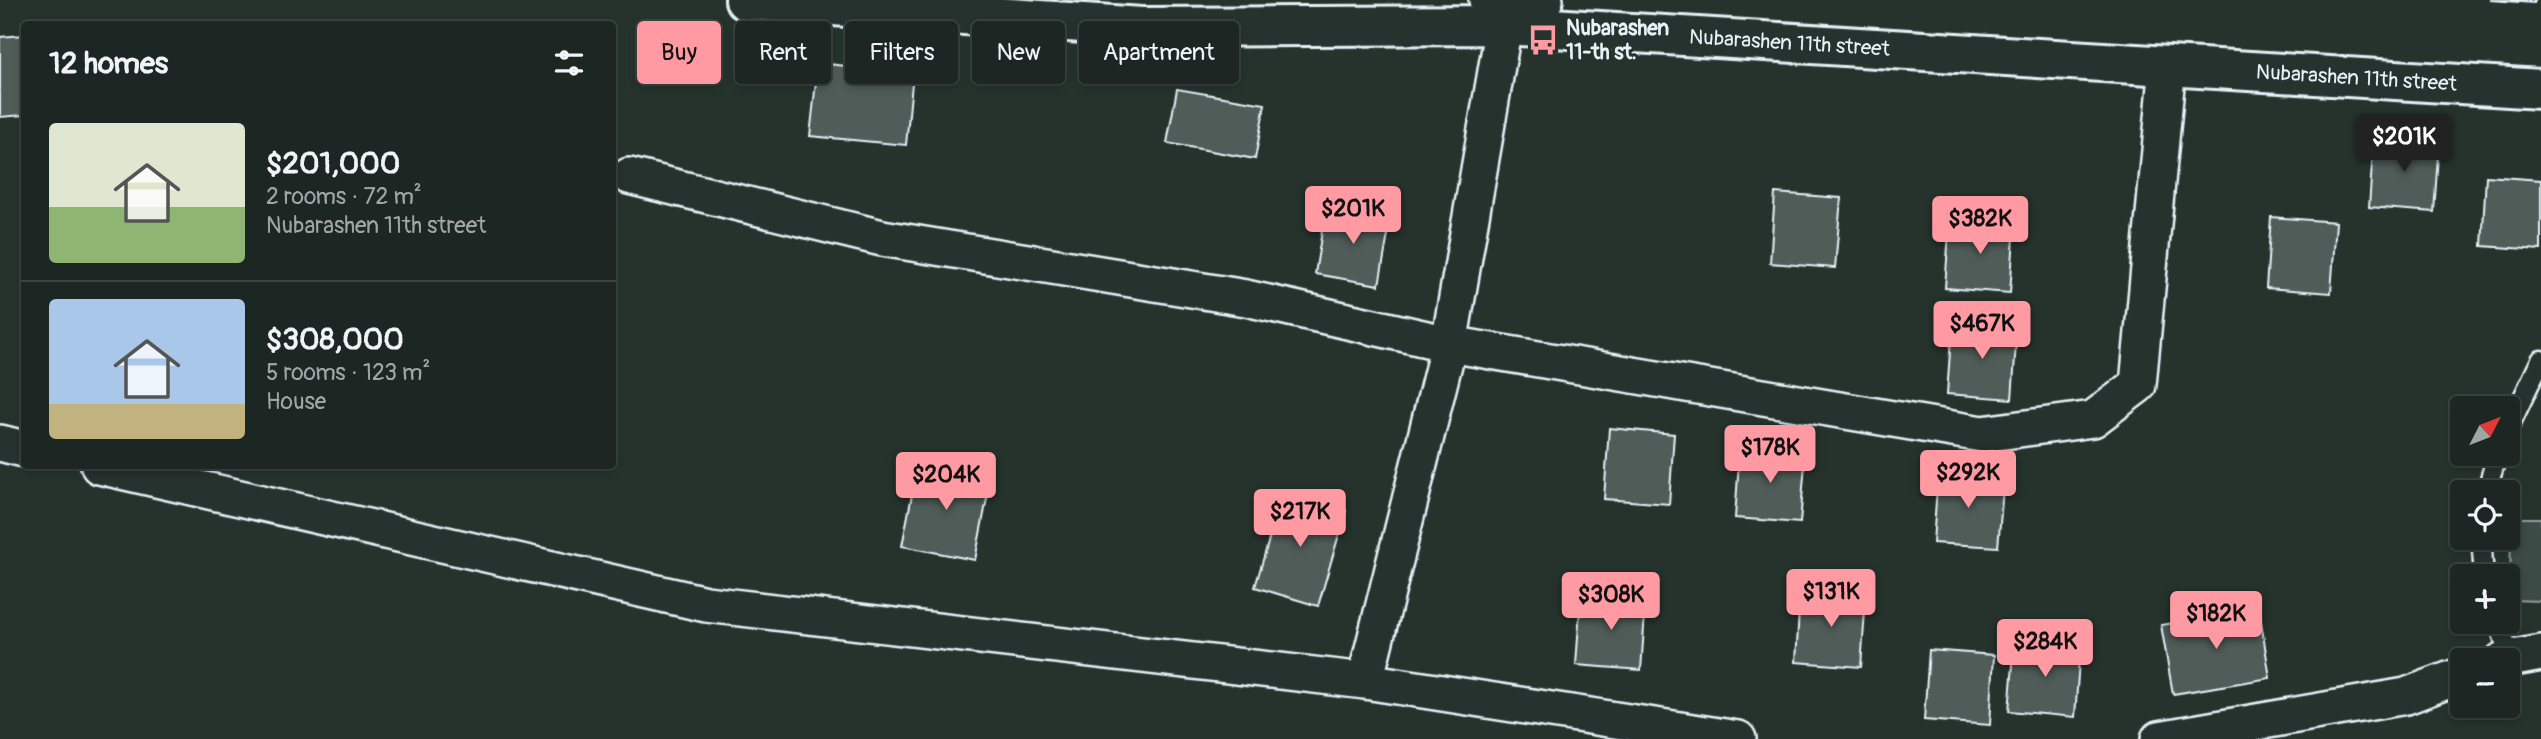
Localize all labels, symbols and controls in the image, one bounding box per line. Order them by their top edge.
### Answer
place label: Nubarashen 11-th st. [1566,15,1669,66]
chip: Buy [637,21,721,84]
chip: Rent [735,21,831,84]
chip: Filters [845,21,958,84]
chip: New [972,21,1065,84]
chip: Apartment [1079,21,1239,84]
bus stop icon: Nubarashen 11-th st. [1526,23,1560,57]
street label: Nubarashen 11th street [1688,23,1891,63]
icon: filters [550,44,588,82]
text: 12 homes [49,45,168,82]
street label: Nubarashen 11th street [2255,58,2458,98]
pin: $201K [2355,114,2453,174]
text: $201K [2372,122,2436,151]
text: $201,000 [266,145,400,182]
icon: home [105,151,189,235]
text: 2 rooms · 72 m² [266,182,422,211]
pin: $201K [1304,187,1402,246]
text: $201K [1321,194,1385,223]
pin: $382K [1931,196,2029,256]
text: $382K [1948,204,2012,233]
text: Nubarashen 11th street [266,211,486,240]
pin: $467K [1933,302,2031,361]
text: $467K [1950,309,2015,338]
text: $308,000 [266,321,404,358]
icon: home [105,327,189,411]
text: 5 rooms · 123 m² [266,358,430,387]
text: House [266,387,326,416]
north arrow [2450,396,2520,466]
map controls [2450,396,2520,718]
pin: $178K [1721,426,1819,485]
text: $178K [1740,433,1800,462]
pin: $292K [1919,450,2017,510]
pin: $204K [897,452,995,512]
text: $292K [1936,458,2000,487]
text: $204K [912,460,980,489]
button: locate [2450,480,2520,550]
pin: $217K [1251,490,1349,549]
text: $217K [1270,497,1330,526]
button: + [2450,564,2520,634]
pin: $131K [1782,570,1880,629]
pin: $308K [1562,572,1660,632]
text: $131K [1802,577,1860,606]
text: $308K [1578,580,1644,609]
pin: $182K [2167,592,2265,651]
text: $182K [2186,599,2246,628]
pin: $284K [1996,620,2094,679]
text: $284K [2013,627,2077,656]
button: − [2450,648,2520,718]

